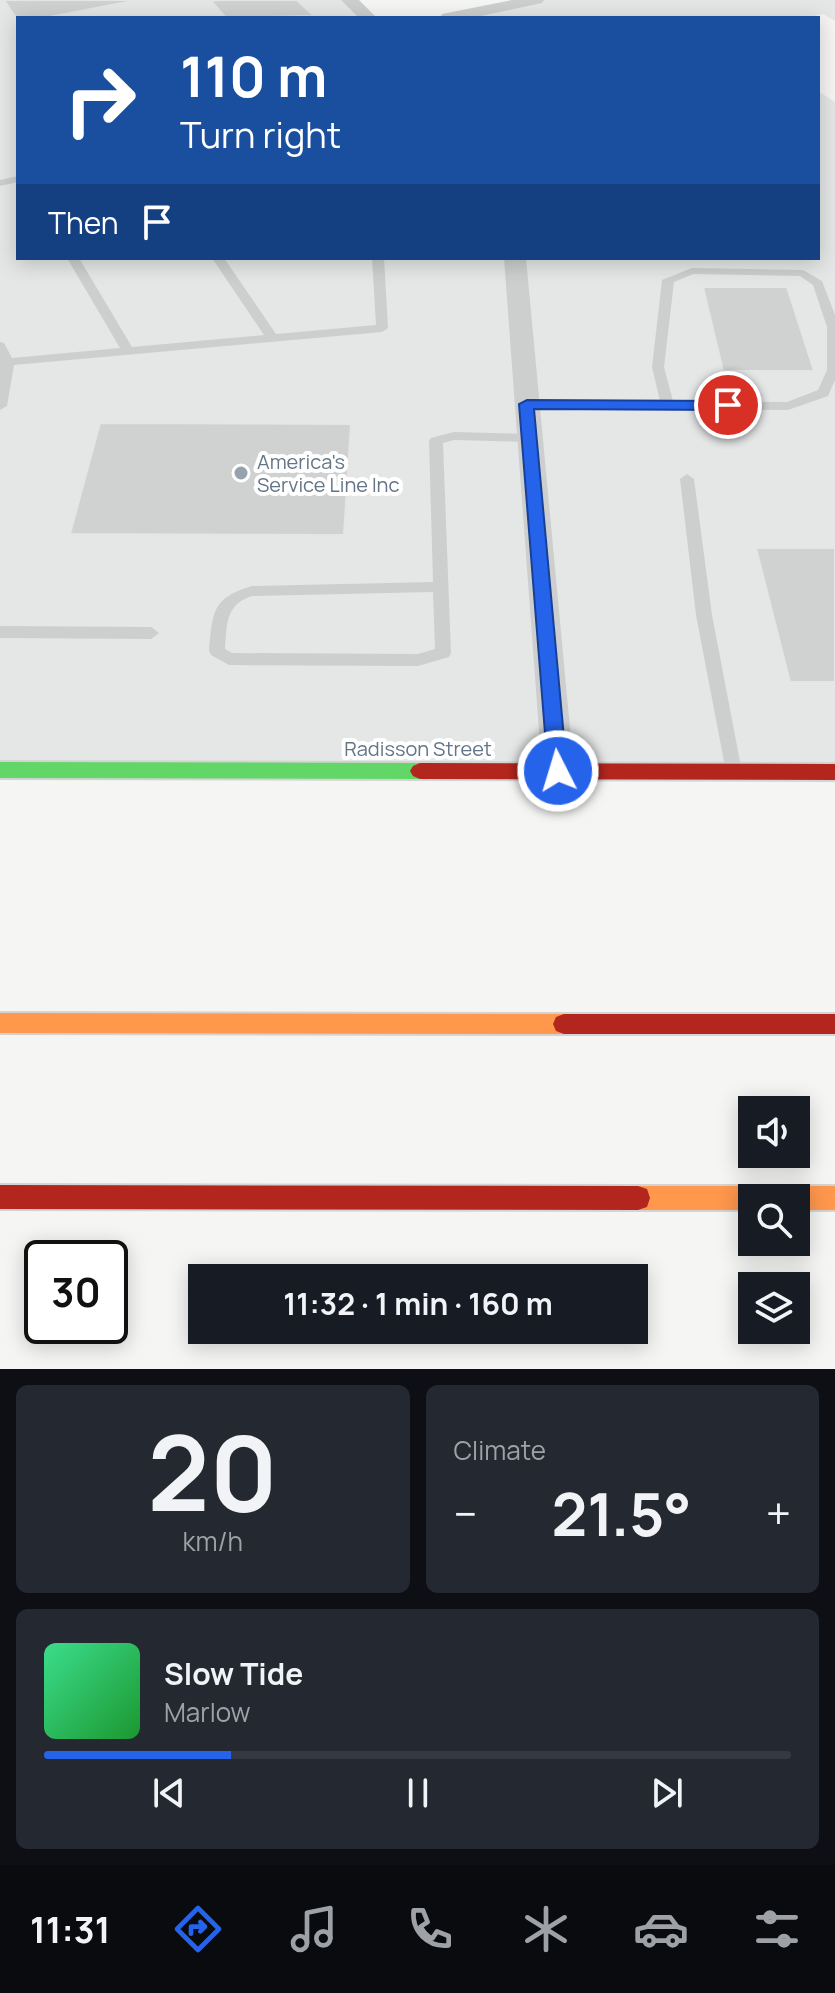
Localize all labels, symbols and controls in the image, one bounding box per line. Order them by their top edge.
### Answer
text: 110 m [180,37,327,114]
icon: right [48,48,152,152]
text: Turn right [180,110,341,159]
icon: arrive [135,200,179,244]
text: Then [48,202,119,243]
pin [694,371,762,439]
icon: arrive [706,383,750,427]
place label: America's Service Line Inc [257,448,399,498]
marker: America's Service Line Inc [232,464,250,482]
position arrow [516,729,600,813]
street label: Radisson Street [344,735,492,762]
map controls [738,1096,810,1344]
button: sound [738,1096,810,1168]
button: search [738,1184,810,1256]
speed limit sign: 30 [24,1240,128,1344]
button: layers [738,1272,810,1344]
text: 11:32 · 1 min · 160 m [283,1283,553,1324]
text: 20 [148,1400,278,1542]
text: Climate [454,1432,546,1468]
text: 21.5° [551,1472,691,1554]
text: − [454,1483,477,1543]
text: + [766,1483,791,1543]
text: km/h [183,1523,243,1559]
text: Slow Tide [164,1653,303,1694]
text: Marlow [164,1694,251,1730]
icon: previous [147,1771,191,1815]
icon: pause [396,1771,440,1815]
icon: next [645,1771,689,1815]
icon: directions [170,1901,226,1957]
icon: music [286,1901,342,1957]
icon: phone [402,1901,458,1957]
icon: climate [518,1901,574,1957]
icon: car [633,1901,689,1957]
icon: filters [749,1901,805,1957]
text: 11:31 [30,1905,110,1954]

